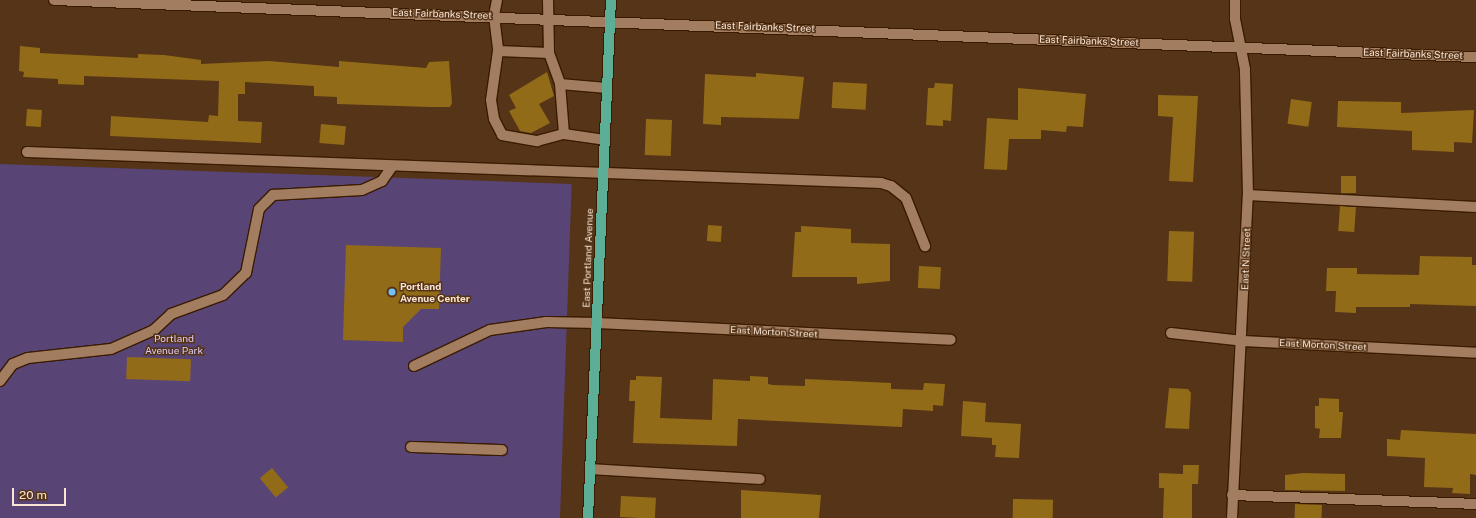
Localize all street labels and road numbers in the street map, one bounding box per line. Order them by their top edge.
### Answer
street label: East Fairbanks Street [392,6,492,22]
street label: East Fairbanks Street [715,19,815,35]
street label: East Fairbanks Street [1039,33,1139,49]
street label: East Fairbanks Street [1363,46,1463,62]
street label: East Portland Avenue [580,208,596,308]
street label: East N Street [1239,228,1253,290]
street label: East Morton Street [730,324,818,340]
street label: East Morton Street [1279,337,1367,353]

